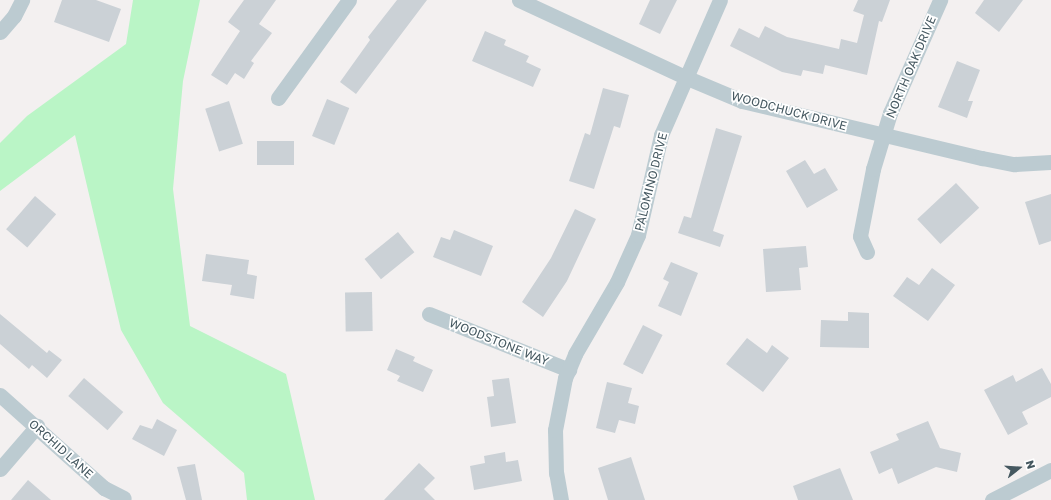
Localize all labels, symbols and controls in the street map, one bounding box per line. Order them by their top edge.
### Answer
street label: NORTH OAK DRIVE [883,14,939,120]
street label: WOODCHUCK DRIVE [730,89,848,133]
street label: PALOMINO DRIVE [632,131,670,233]
street label: WOODSTONE WAY [447,315,551,369]
street label: ORCHID LANE [26,416,96,482]
north arrow [999,448,1039,488]
text: N [1024,458,1038,470]

